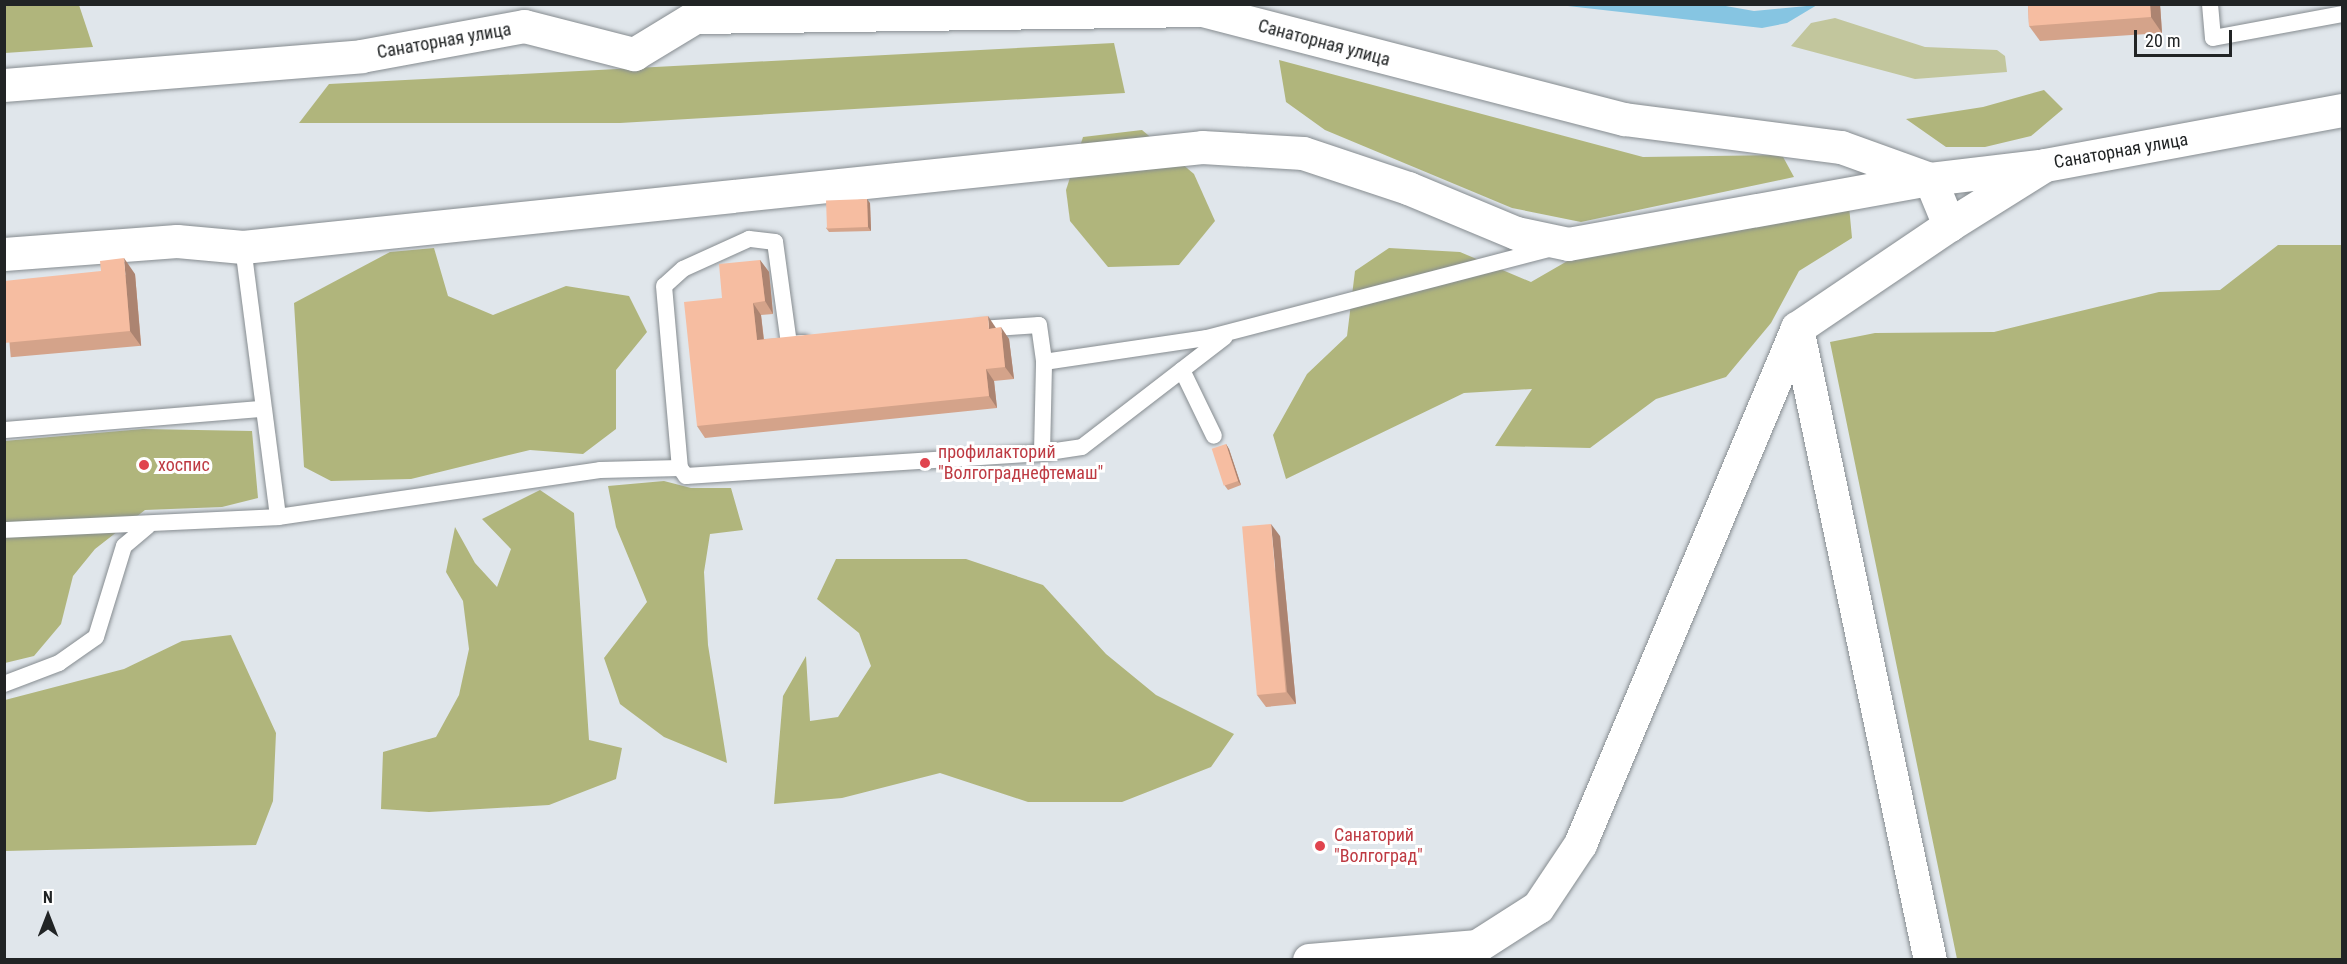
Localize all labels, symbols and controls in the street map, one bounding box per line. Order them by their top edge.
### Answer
street label: Санаторная улица [1256,15,1392,71]
scale bar [2137,18,2234,56]
street label: Санаторная улица [375,19,513,63]
text: 20 m [2145,30,2180,51]
street label: Санаторная улица [2052,129,2190,173]
place label: профилакторий "Волгограднефтемаш" [938,442,1103,484]
place label: хоспис [158,454,210,476]
marker: профилакторий "Волгограднефтемаш" [916,454,934,472]
marker: хоспис [135,456,153,474]
place label: Санаторий "Волгоград" [1334,825,1423,868]
marker: Санаторий "Волгоград" [1311,837,1329,855]
north arrow [18,886,78,946]
text: N [43,888,53,907]

